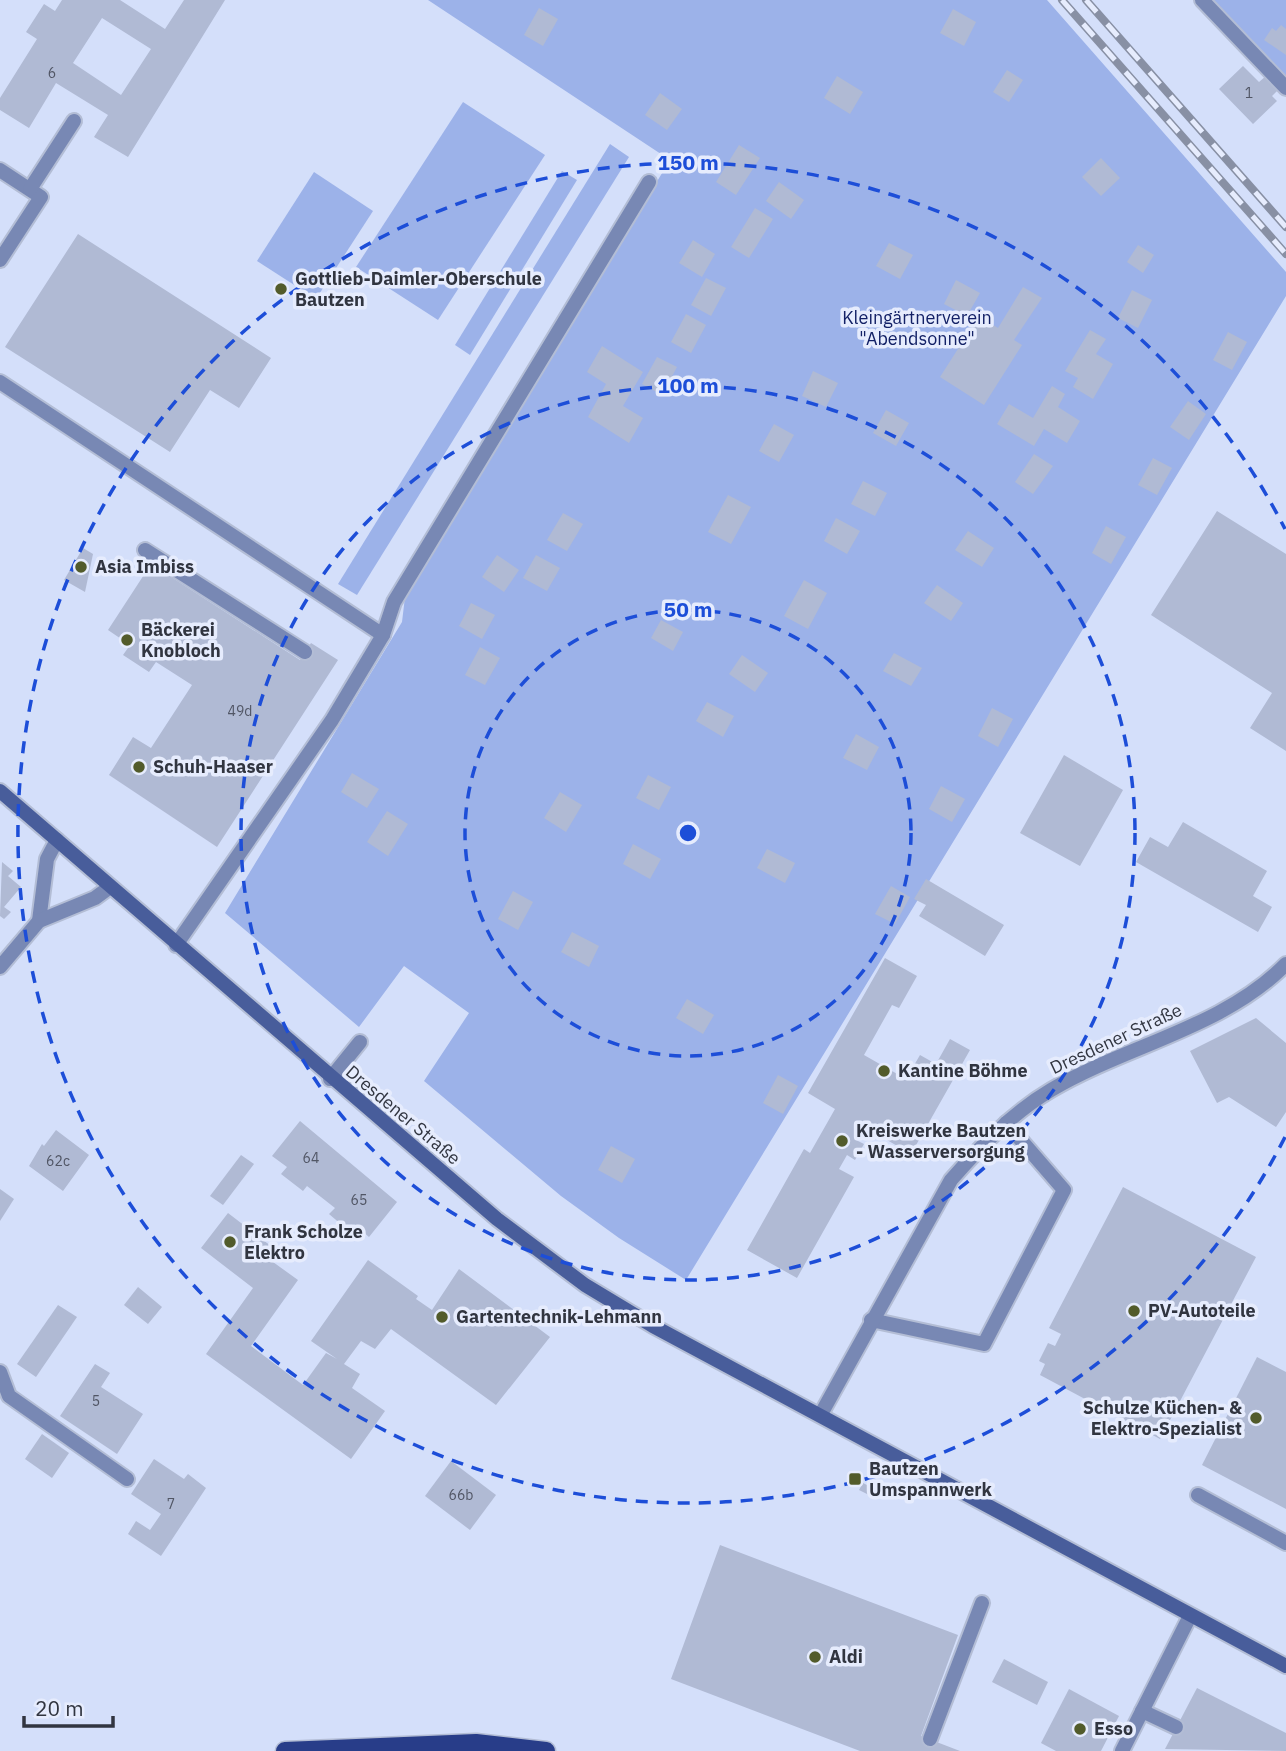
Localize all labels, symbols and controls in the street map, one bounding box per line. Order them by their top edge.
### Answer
house number: 6 [48,64,56,82]
house number: 1 [1245,84,1253,102]
text: 150 m [657,148,719,176]
place label: Gottlieb-Daimler-Oberschule Bautzen [295,267,542,311]
marker: Gottlieb-Daimler-Oberschule Bautzen [273,281,289,297]
park label: Kleingärtnerverein "Abendsonne" [842,306,992,350]
text: 100 m [657,371,719,399]
place label: Asia Imbiss [95,555,194,578]
marker: Asia Imbiss [73,559,89,575]
text: 50 m [664,595,712,623]
place label: Bäckerei Knobloch [141,618,221,662]
marker: Bäckerei Knobloch [119,632,135,648]
house number: 49d [228,702,252,720]
place label: Schuh-Haaser [153,755,273,778]
marker: Schuh-Haaser [131,759,147,775]
centre of rings [676,821,700,845]
street label: Dresdener Straße [1046,998,1185,1079]
place label: Kantine Böhme [898,1059,1028,1082]
street label: Dresdener Straße [341,1060,466,1169]
marker: Kantine Böhme [876,1063,892,1079]
place label: Kreiswerke Bautzen - Wasserversorgung [856,1119,1026,1163]
marker: Kreiswerke Bautzen - Wasserversorgung [834,1133,850,1149]
house number: 64 [303,1149,319,1167]
house number: 62c [46,1152,70,1170]
house number: 65 [351,1191,367,1209]
place label: Frank Scholze Elektro [244,1220,363,1264]
marker: Frank Scholze Elektro [222,1234,238,1250]
place label: PV-Autoteile [1148,1299,1256,1322]
marker: PV-Autoteile [1126,1303,1142,1319]
place label: Gartentechnik-Lehmann [456,1305,662,1328]
marker: Gartentechnik-Lehmann [434,1309,450,1325]
house number: 5 [92,1392,100,1410]
place label: Schulze Küchen- & Elektro-Spezialist [1083,1396,1242,1440]
marker: Schulze Küchen- & Elektro-Spezialist [1248,1410,1264,1426]
place label: Bautzen Umspannwerk [869,1457,993,1501]
marker: Bautzen Umspannwerk [847,1471,863,1487]
house number: 66b [449,1486,473,1504]
house number: 7 [167,1495,175,1513]
place label: Aldi [829,1645,863,1668]
marker: Aldi [807,1649,823,1665]
scale bar [24,1684,114,1728]
text: 20 m [35,1694,84,1722]
place label: Esso [1094,1717,1133,1740]
marker: Esso [1072,1721,1088,1737]

